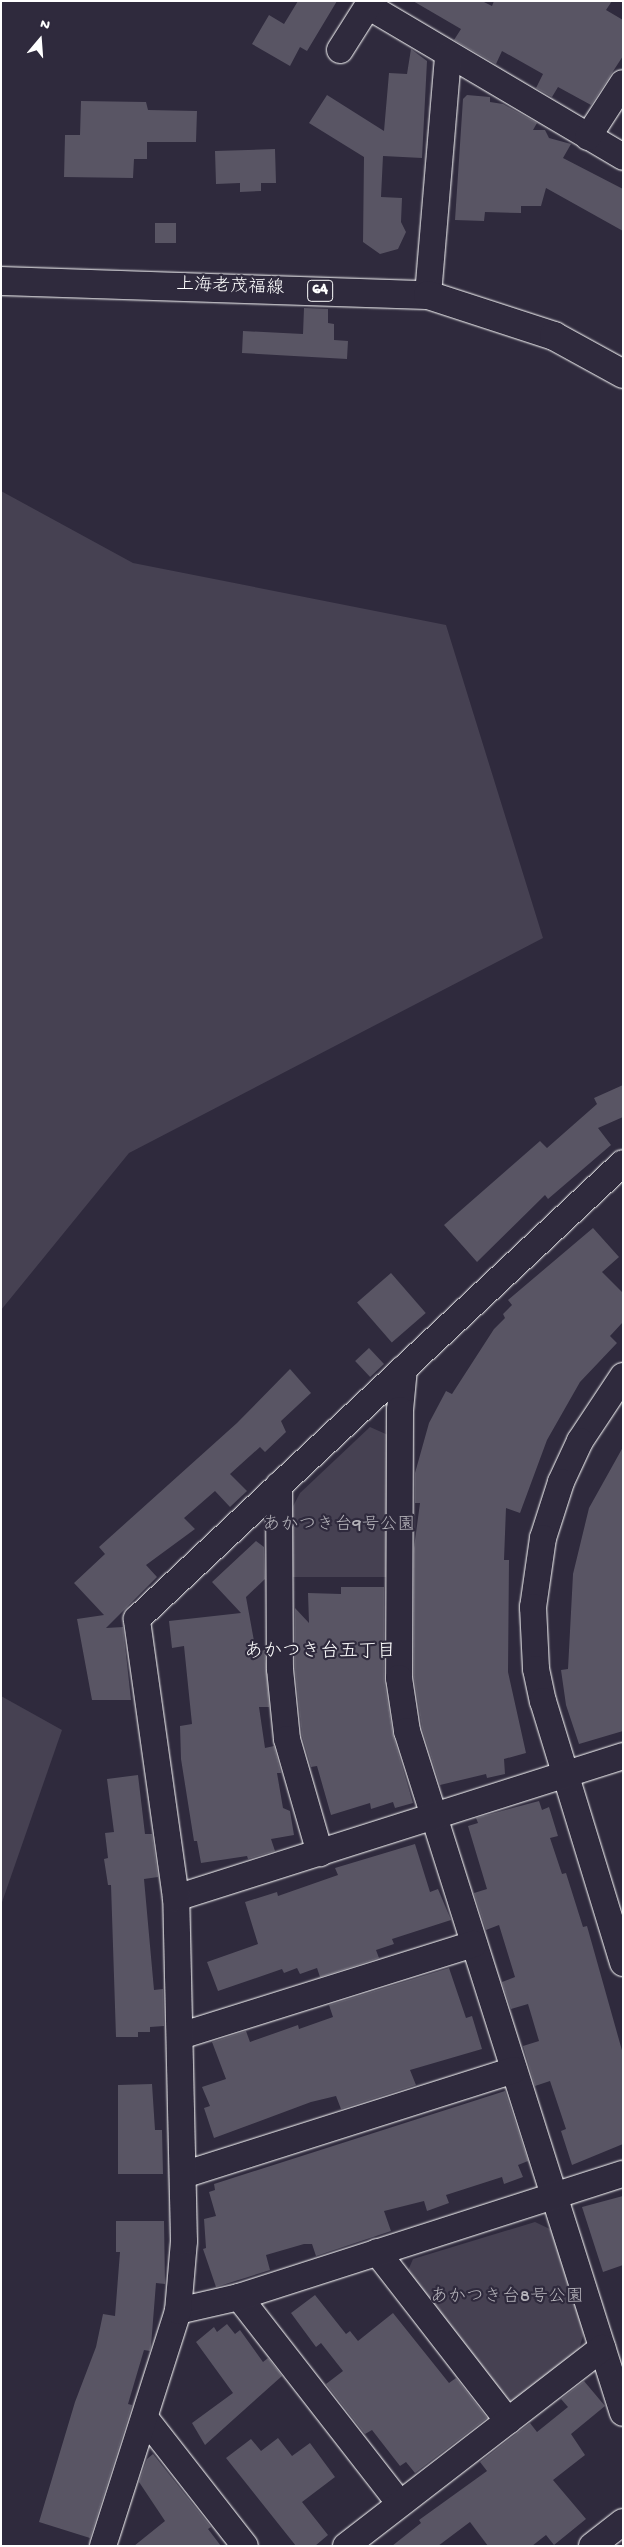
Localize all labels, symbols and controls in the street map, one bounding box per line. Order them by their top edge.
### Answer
north arrow [15,15,65,65]
text: N [38,16,52,35]
street label: 上海老茂福線 [176,275,284,301]
road number: 64 [306,278,334,304]
park label: あかつき台9号公園 [262,1515,416,1537]
district label: あかつき台五丁目 [244,1642,396,1664]
park label: あかつき台8号公園 [430,2287,584,2309]

